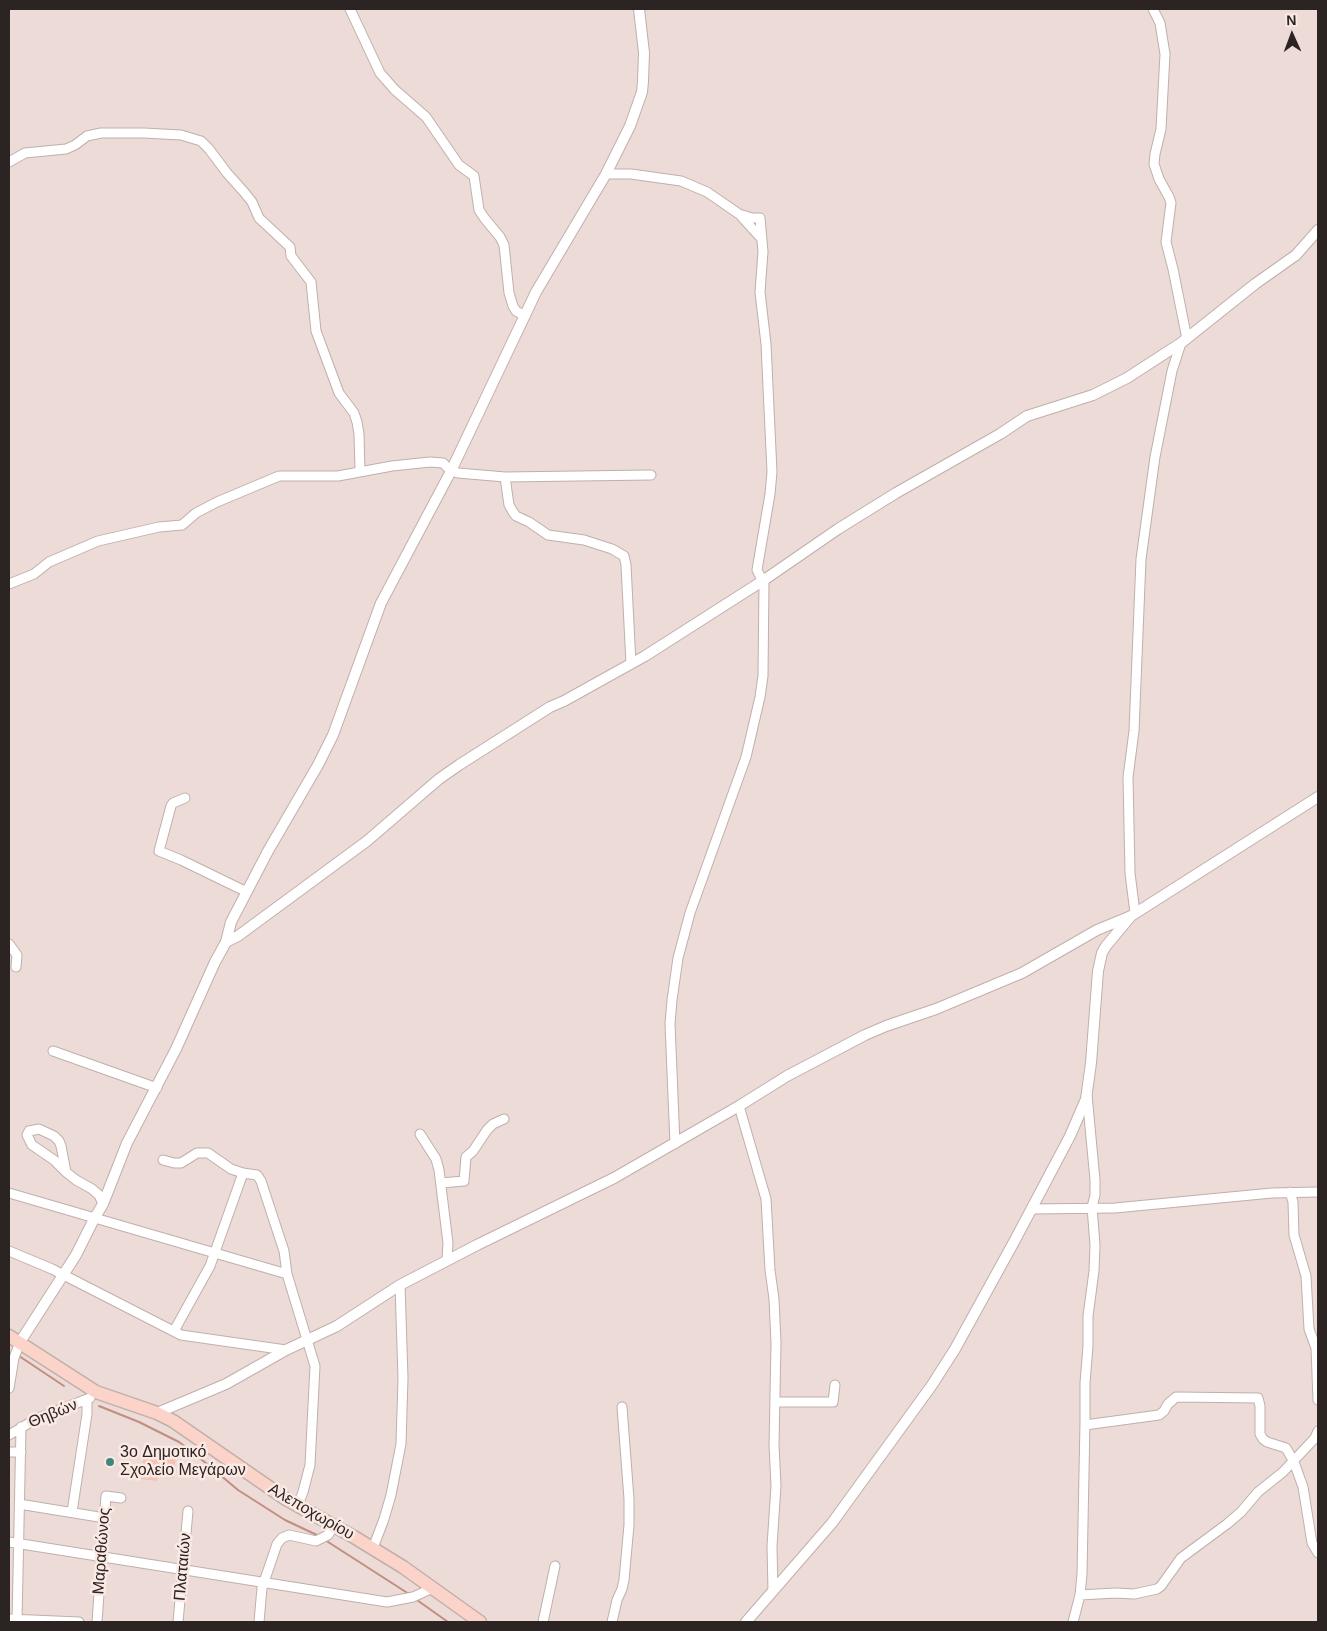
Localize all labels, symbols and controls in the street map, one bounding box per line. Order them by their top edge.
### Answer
north arrow [1267,10,1317,60]
text: N [1286,12,1297,28]
street label: Θηβών [26,1396,80,1432]
place label: 3ο Δημοτικό Σχολείο Μεγάρων [120,1443,246,1481]
marker: 3ο Δημοτικό Σχολείο Μεγάρων [104,1456,116,1468]
street label: Αλεποχωρίου [265,1480,357,1544]
street label: Μαραθώνος [89,1507,115,1595]
street label: Πλαταιών [170,1532,196,1602]

